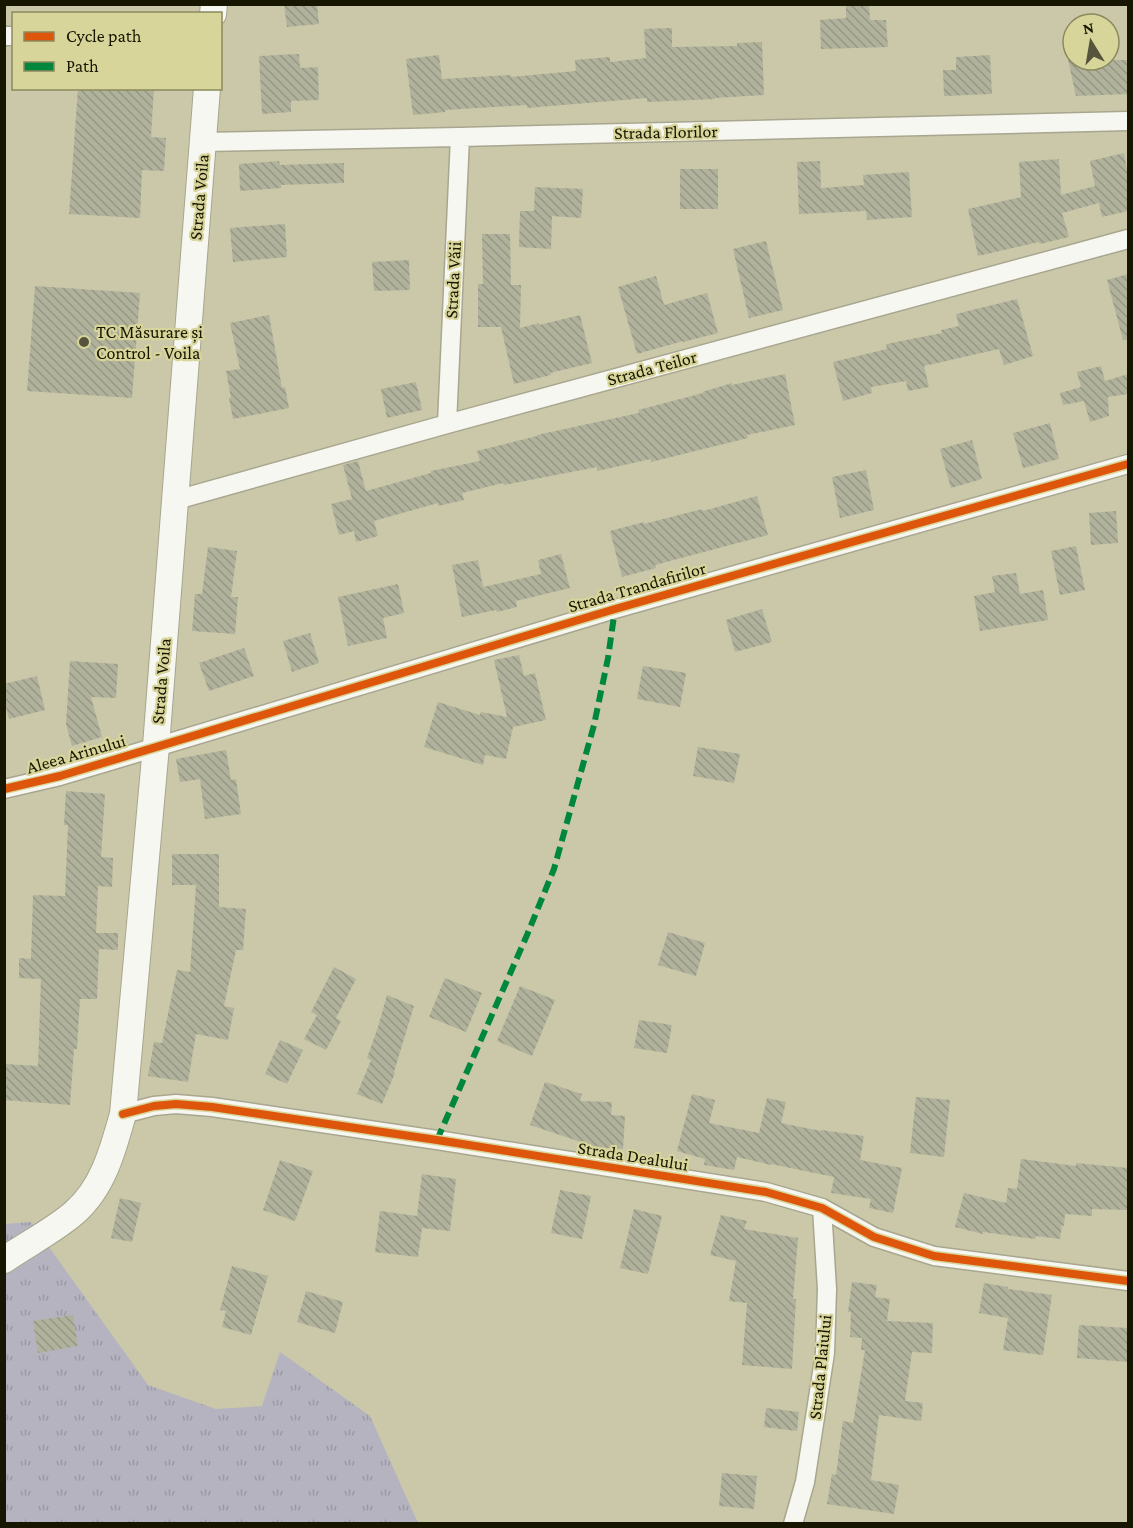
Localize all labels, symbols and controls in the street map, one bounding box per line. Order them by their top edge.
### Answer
legend [12,12,222,90]
north arrow [1061,12,1121,72]
text: N [1081,18,1095,37]
text: Cycle path [66,26,142,46]
text: Path [66,56,99,76]
street label: Strada Florilor [614,121,719,143]
street label: Strada Voila [185,153,213,241]
street label: Strada Văii [441,241,465,319]
place label: TC Măsurare și Control - Voila [96,322,203,363]
marker: TC Măsurare și Control - Voila [77,335,91,349]
street label: Strada Teilor [605,346,699,390]
street label: Strada Trandafirilor [566,558,709,616]
street label: Strada Voila [147,637,175,725]
street label: Aleea Arinului [24,730,128,778]
street label: Strada Dealului [576,1137,690,1175]
street label: Strada Plaiului [805,1313,835,1420]

